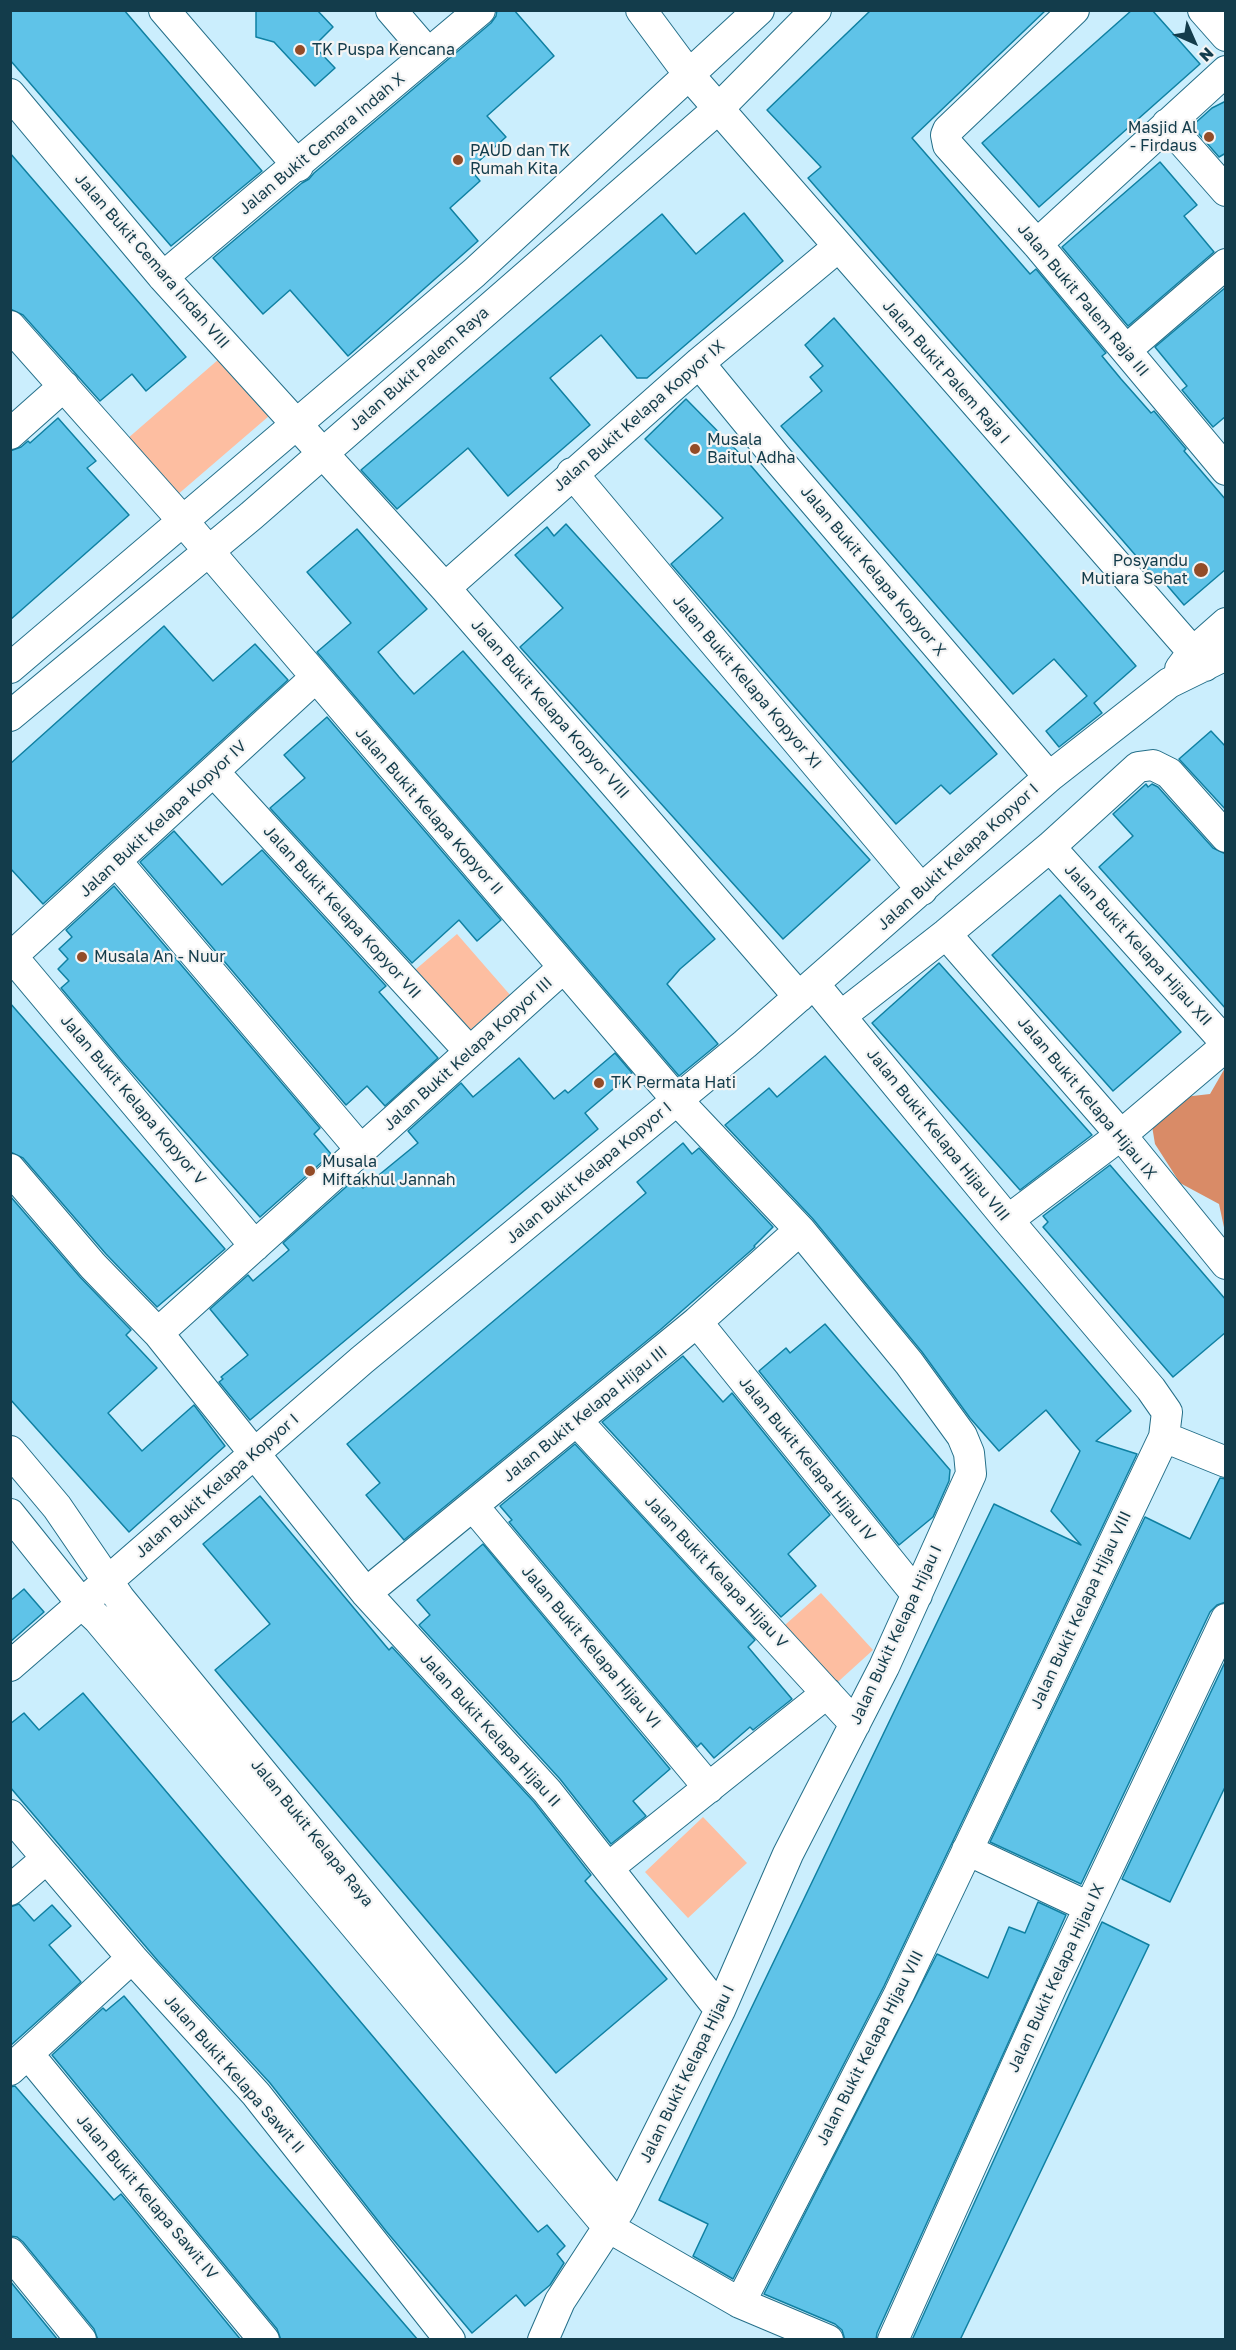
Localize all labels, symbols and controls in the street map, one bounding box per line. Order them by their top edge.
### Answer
north arrow [1164,12,1224,72]
place label: TK Puspa Kencana [312,40,455,60]
marker: TK Puspa Kencana [293,43,307,57]
text: N [1195,43,1218,66]
street label: Jalan Bukit Cemara Indah X [235,69,409,219]
place label: Masjid Al - Firdaus [1128,118,1197,156]
marker: Masjid Al - Firdaus [1202,130,1216,144]
place label: PAUD dan TK Rumah Kita [470,141,570,179]
marker: PAUD dan TK Rumah Kita [451,153,465,167]
street label: Jalan Bukit Cemara Indah VIII [71,169,233,353]
street label: Jalan Bukit Palem Raja III [1013,220,1153,380]
street label: Jalan Bukit Palem Raja I [878,296,1014,448]
street label: Jalan Bukit Palem Raya [345,303,493,435]
street label: Jalan Bukit Kelapa Kopyor IX [549,336,729,496]
place label: Musala Baitul Adha [707,430,796,468]
marker: Musala Baitul Adha [688,442,702,456]
street label: Jalan Bukit Kelapa Kopyor X [796,482,950,660]
place label: Posyandu Mutiara Sehat [1081,551,1188,589]
marker: Posyandu Mutiara Sehat [1192,561,1210,579]
street label: Jalan Bukit Kelapa Kopyor XI [669,591,825,773]
street label: Jalan Bukit Kelapa Kopyor VIII [467,615,633,803]
street label: Jalan Bukit Kelapa Kopyor II [351,723,507,899]
street label: Jalan Bukit Kelapa Kopyor IV [76,737,250,901]
street label: Jalan Bukit Kelapa Kopyor I [873,779,1043,935]
street label: Jalan Bukit Kelapa Kopyor VII [259,822,425,1002]
street label: Jalan Bukit Kelapa Hijau XII [1060,860,1216,1030]
place label: Musala An - Nuur [94,947,226,967]
marker: Musala An - Nuur [75,950,89,964]
street label: Jalan Bukit Kelapa Kopyor III [380,973,556,1135]
street label: Jalan Bukit Kelapa Kopyor V [56,1011,210,1189]
street label: Jalan Bukit Kelapa Hijau IX [1013,1013,1161,1183]
street label: Jalan Bukit Kelapa Hijau VIII [862,1045,1014,1225]
place label: TK Permata Hati [611,1073,736,1093]
marker: TK Permata Hati [592,1076,606,1090]
street label: Jalan Bukit Kelapa Kopyor I [502,1098,676,1248]
place label: Musala Miftakhul Jannah [322,1152,456,1190]
marker: Musala Miftakhul Jannah [303,1164,317,1178]
street label: Jalan Bukit Kelapa Hijau III [499,1342,671,1486]
street label: Jalan Bukit Kelapa Hijau IV [735,1373,879,1545]
street label: Jalan Bukit Kelapa Kopyor I [131,1410,303,1562]
street label: Jalan Bukit Kelapa Hijau V [640,1492,792,1652]
street label: Jalan Bukit Kelapa Hijau VIII [1027,1508,1135,1712]
street label: Jalan Bukit Kelapa Hijau I [846,1542,946,1728]
street label: Jalan Bukit Kelapa Hijau VI [517,1562,665,1732]
street label: Jalan Bukit Kelapa Hijau II [416,1649,564,1811]
street label: Jalan Bukit Kelapa Raya [247,1755,377,1911]
street label: Jalan Bukit Kelapa Hijau IX [1004,1881,1108,2075]
street label: Jalan Bukit Kelapa Hijau VIII [812,1947,928,2149]
street label: Jalan Bukit Kelapa Hijau I [636,1982,738,2166]
street label: Jalan Bukit Kelapa Sawit II [160,1991,308,2157]
street label: Jalan Bukit Kelapa Sawit IV [72,2111,222,2283]

